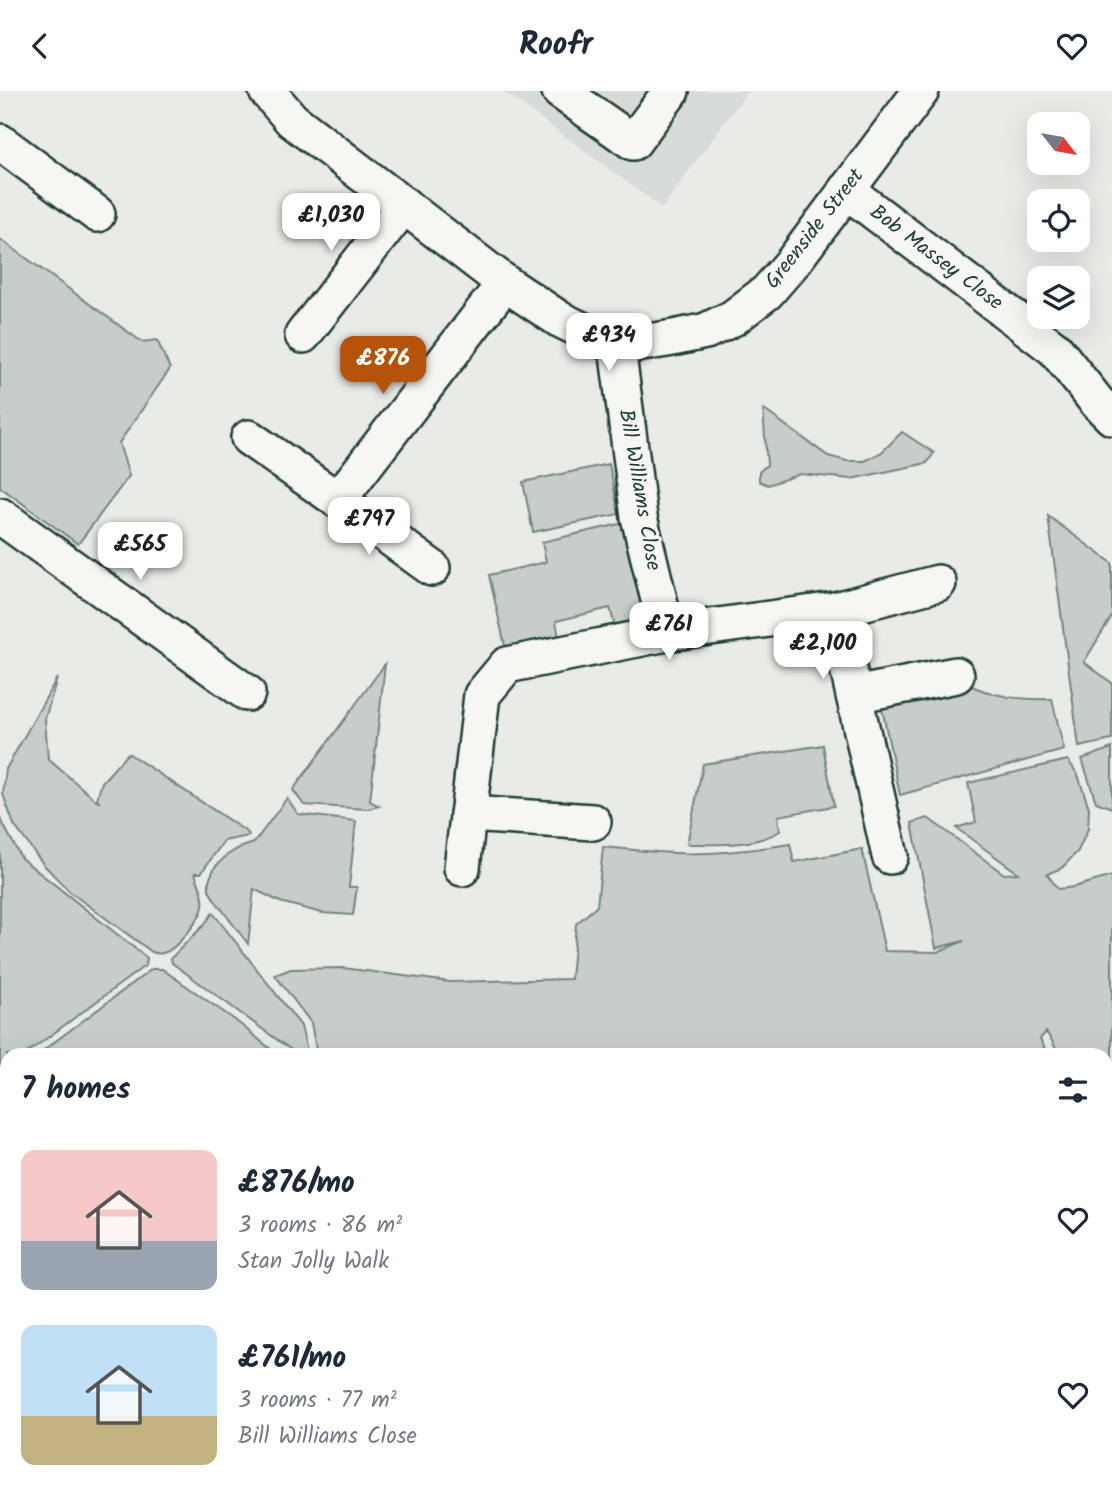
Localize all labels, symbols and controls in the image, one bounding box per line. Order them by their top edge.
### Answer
text: Roofr [519,20,593,71]
icon: back [21,27,59,65]
icon: heart [1053,27,1091,65]
north arrow [1027,112,1090,175]
map controls [1027,112,1090,329]
street label: Greenside Street [757,161,873,296]
button: locate [1027,189,1090,252]
pin: £1,030 [274,193,388,253]
street label: Bob Massey Close [862,197,1010,320]
text: £1,030 [298,198,364,234]
button: layers [1027,266,1090,329]
pin: £934 [568,313,650,373]
text: £934 [582,318,636,354]
pin: £876 [342,337,424,396]
text: £876 [356,341,410,377]
street label: Bill Williams Close [609,407,670,574]
pin: £797 [328,497,410,557]
text: £797 [344,502,394,538]
pin: £565 [99,523,181,582]
text: £565 [114,527,166,563]
pin: £761 [628,603,710,662]
text: £761 [645,607,693,643]
pin: £2,100 [766,621,880,681]
text: £2,100 [790,626,856,662]
text: 7 homes [21,1066,131,1114]
icon: filters [1054,1071,1092,1109]
text: £876/mo [238,1160,355,1208]
icon: home [77,1178,161,1262]
icon: heart [1054,1201,1092,1239]
text: 3 rooms · 86 m² [238,1208,402,1244]
text: Stan Jolly Walk [238,1244,389,1280]
text: £761/mo [238,1335,346,1383]
icon: home [77,1353,161,1437]
icon: heart [1054,1376,1092,1414]
text: 3 rooms · 77 m² [238,1383,397,1419]
text: Bill Williams Close [238,1419,417,1455]

